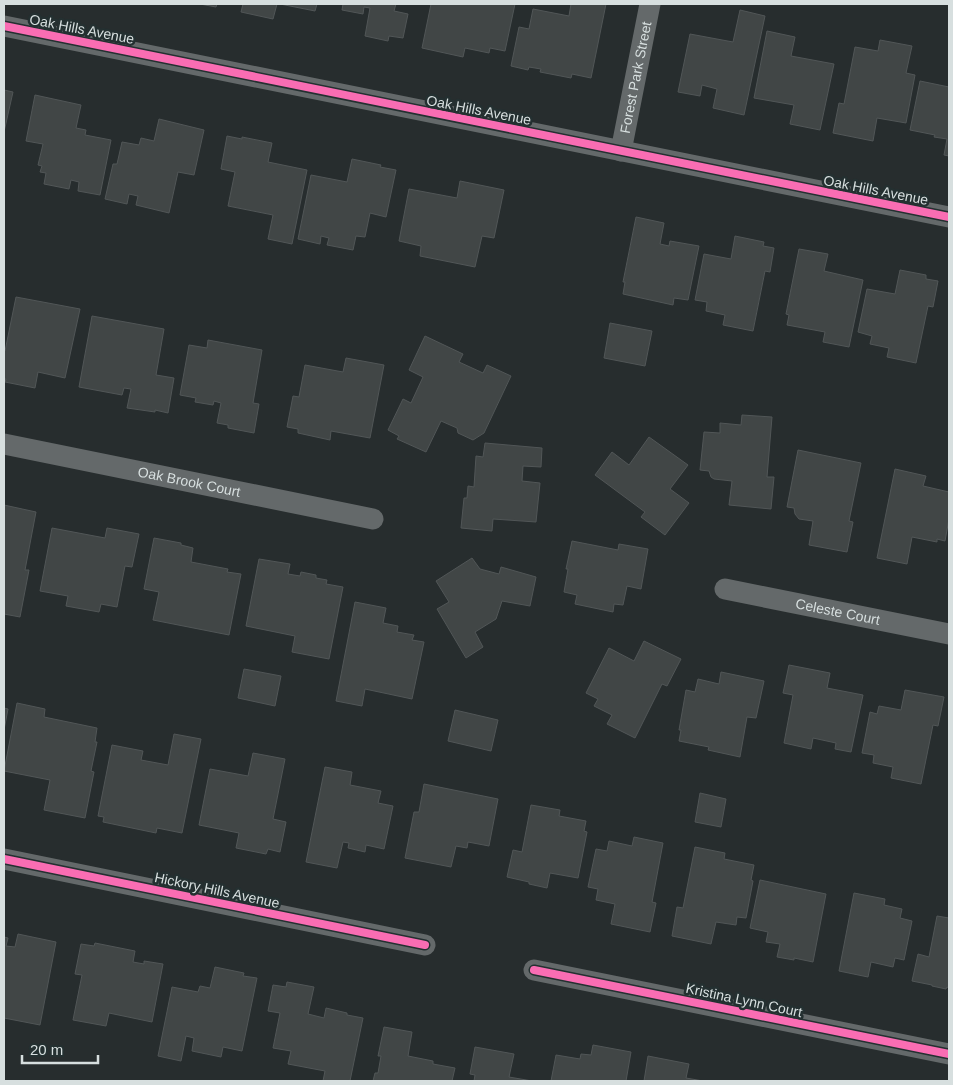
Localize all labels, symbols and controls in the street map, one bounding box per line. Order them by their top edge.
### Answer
street label: Oak Hills Avenue [28,11,136,47]
street label: Forest Park Street [617,20,654,135]
street label: Oak Hills Avenue [425,92,533,128]
street label: Oak Hills Avenue [822,172,930,208]
street label: Oak Brook Court [136,463,242,500]
street label: Celeste Court [794,595,881,628]
street label: Hickory Hills Avenue [153,869,281,911]
street label: Kristina Lynn Court [684,980,804,1020]
scale bar [22,1032,99,1064]
text: 20 m [30,1041,63,1058]

